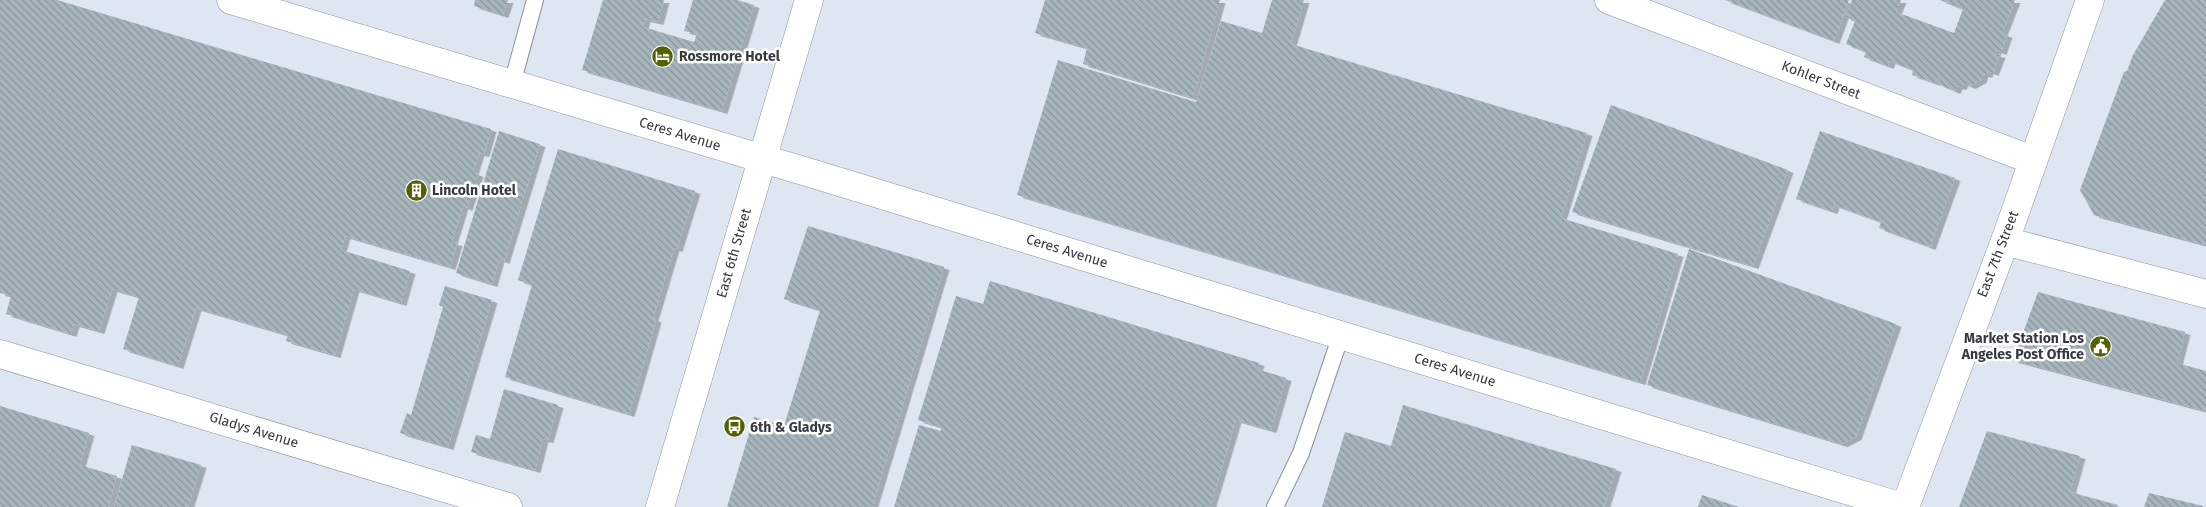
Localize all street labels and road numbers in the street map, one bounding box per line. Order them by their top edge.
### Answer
street label: Kohler Street [1779,57,1864,103]
street label: Ceres Avenue [637,114,723,154]
street label: East 6th Street [713,205,755,300]
street label: East 7th Street [1974,207,2023,300]
street label: Ceres Avenue [1024,231,1110,271]
street label: Ceres Avenue [1412,350,1498,390]
street label: Gladys Avenue [207,408,301,452]

